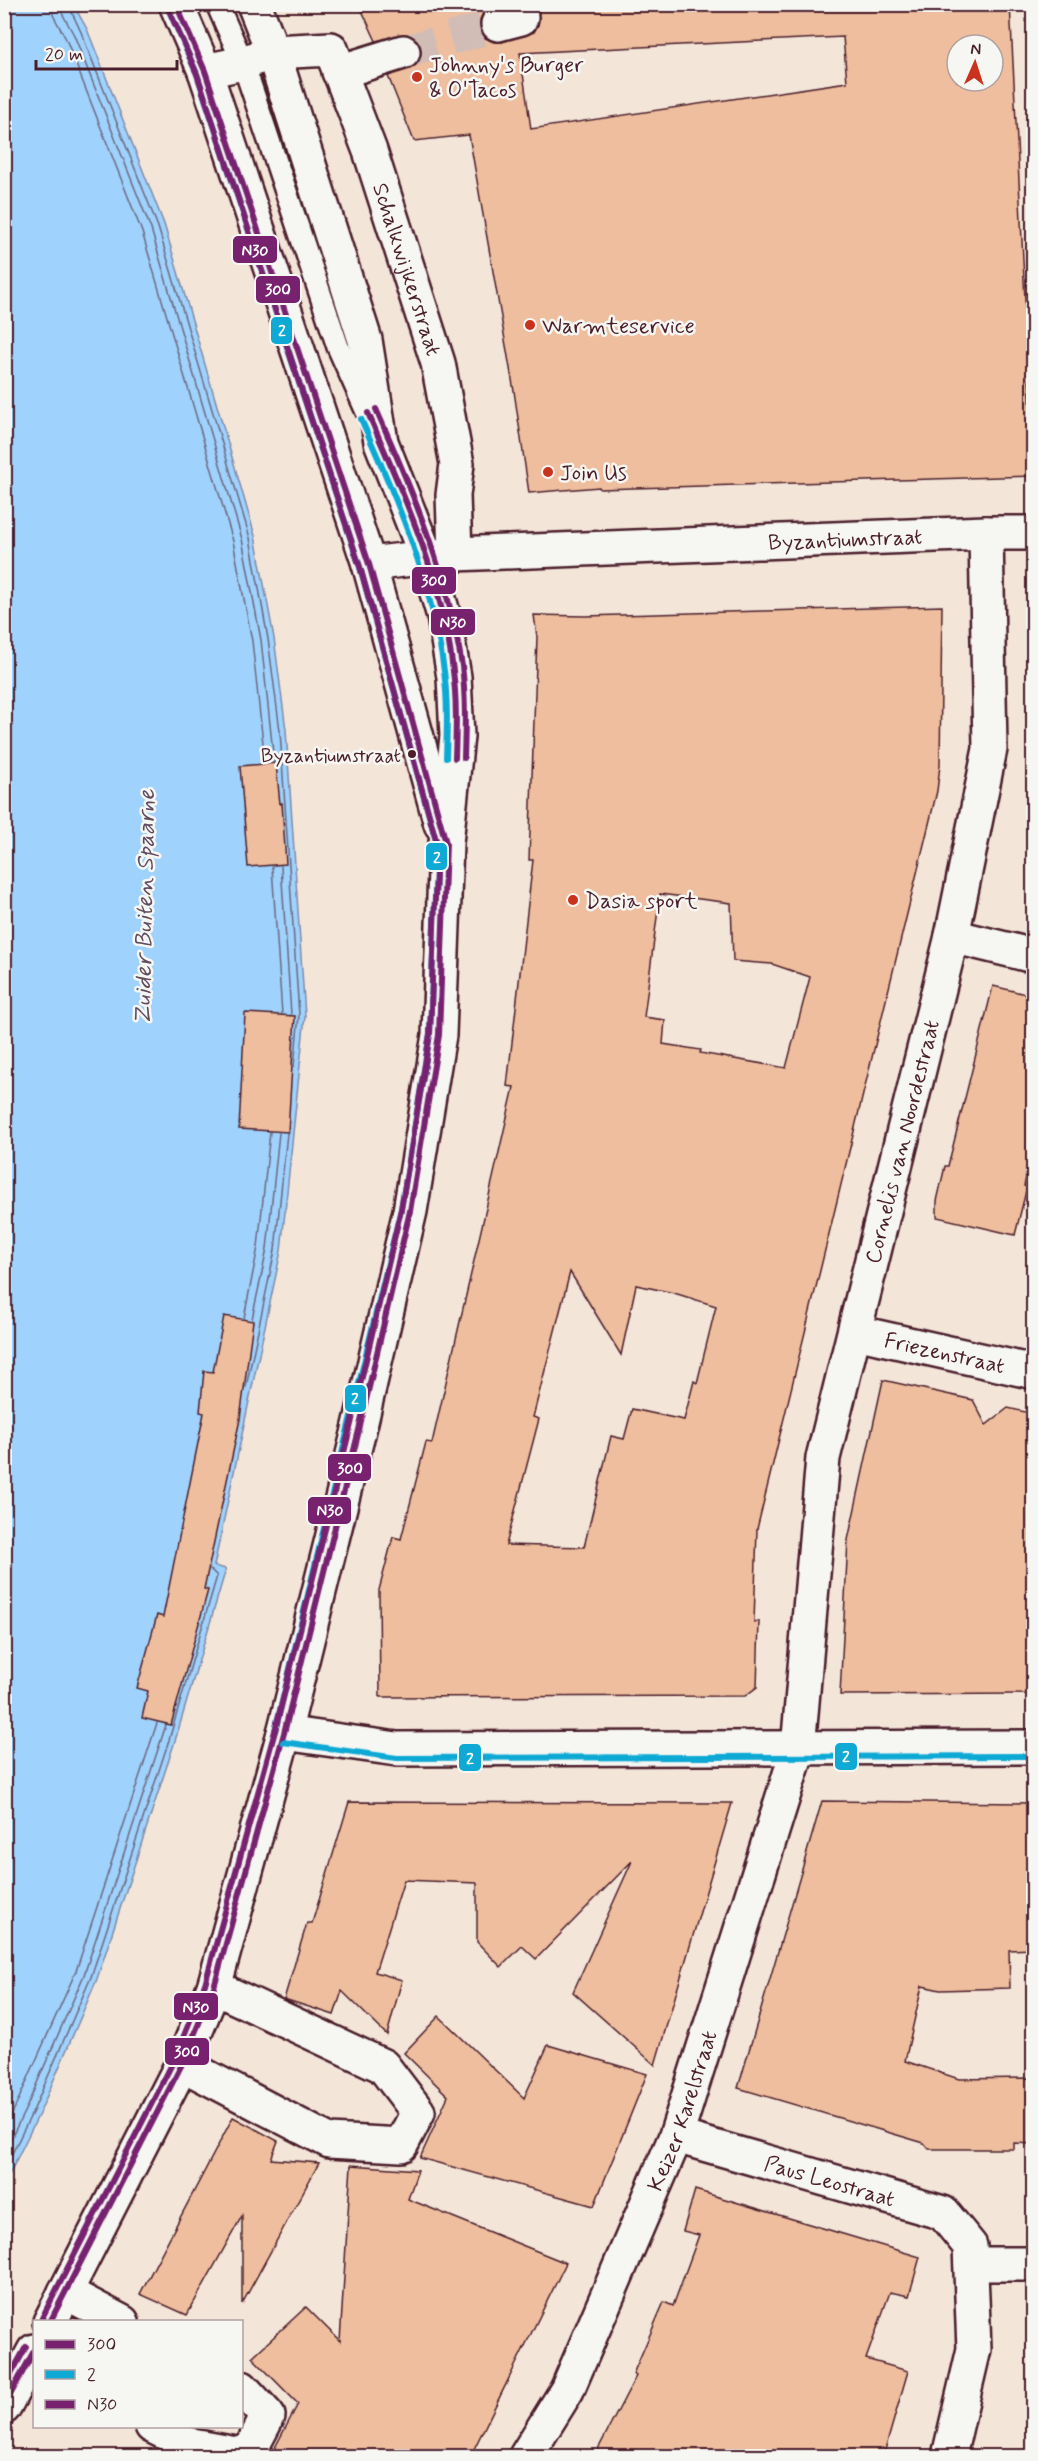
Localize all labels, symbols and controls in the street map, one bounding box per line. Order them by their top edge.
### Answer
scale bar [36,33,177,71]
north arrow [945,33,1005,93]
text: N [970,39,982,60]
text: 20 m [45,43,83,67]
place label: Johnny's Burger & O'Tacos [429,52,584,105]
marker: Johnny's Burger & O'Tacos [410,70,424,84]
street label: Schalkwijkerstraat [365,180,447,360]
line badge: N30 [232,235,278,264]
text: N30 [241,241,269,262]
line badge: 300 [255,275,301,304]
text: 300 [265,280,291,301]
place label: Warmteservice [542,313,695,341]
line badge: 2 [270,316,293,345]
marker: Warmteservice [523,318,537,332]
text: 2 [278,321,286,342]
place label: Join Us [560,460,627,488]
marker: Join Us [541,465,555,479]
street label: Byzantiumstraat [768,524,923,558]
line badge: 300 [411,566,457,595]
text: 300 [421,571,447,592]
line badge: N30 [430,608,476,636]
text: N30 [439,613,467,634]
place label: Byzantiumstraat [261,743,401,770]
marker: Byzantiumstraat [406,748,418,760]
water label: Zuider Buiten Spaarne [128,788,163,1025]
line badge: 2 [425,842,448,871]
text: 2 [433,848,441,869]
place label: Dasia sport [585,888,698,916]
marker: Dasia sport [566,893,580,907]
street label: Cornelis van Noordestraat [860,1017,947,1267]
street label: Friezenstraat [882,1327,1007,1381]
line badge: 2 [344,1384,367,1413]
text: 2 [351,1389,359,1410]
line badge: 300 [327,1453,372,1482]
text: 300 [337,1459,363,1480]
line badge: N30 [307,1496,352,1525]
text: N30 [316,1501,344,1522]
line badge: 2 [834,1742,858,1771]
line badge: 2 [458,1743,482,1772]
text: 2 [842,1747,850,1768]
text: 2 [466,1749,474,1770]
line badge: N30 [173,1992,219,2021]
text: N30 [182,1998,210,2019]
street label: Keizer Karelstraat [642,2027,724,2196]
line badge: 300 [164,2037,210,2066]
text: 300 [174,2042,200,2063]
street label: Paus Leostraat [761,2150,898,2214]
legend [33,2320,243,2428]
text: 300 [87,2333,116,2357]
text: 2 [87,2363,96,2387]
text: N30 [87,2393,117,2417]

